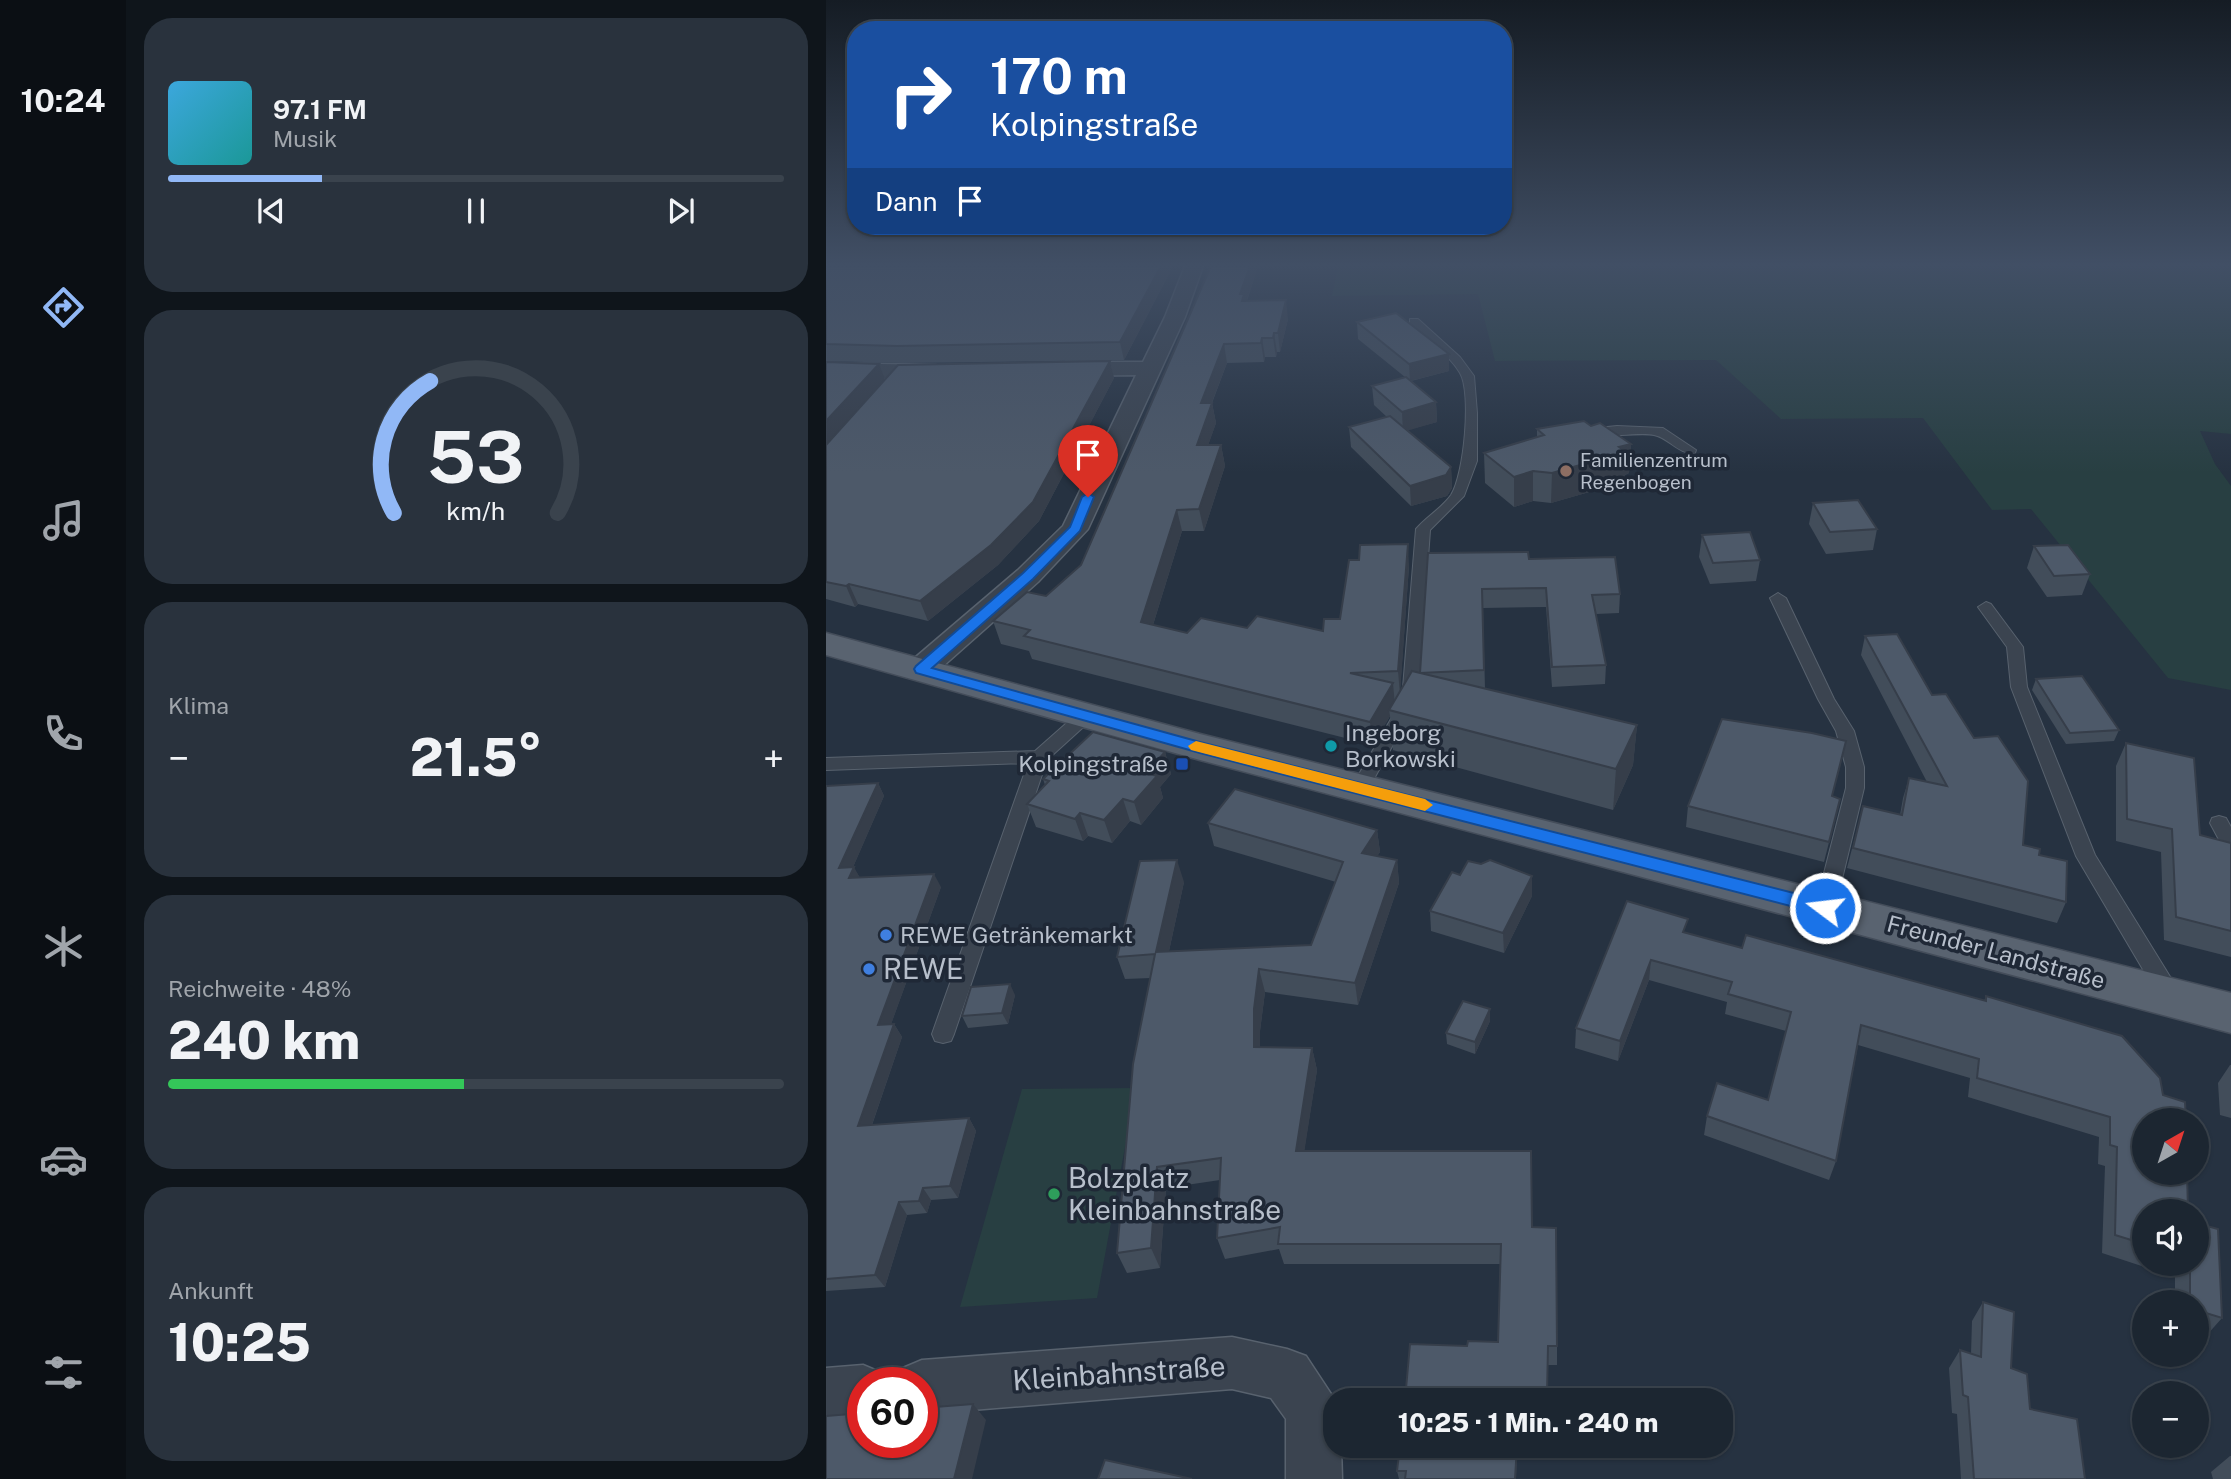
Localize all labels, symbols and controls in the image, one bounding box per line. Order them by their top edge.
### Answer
text: 170 m [990,47,1128,105]
icon: right [875,49,966,140]
text: 10:24 [21,82,105,119]
text: 97.1 FM [273,94,367,125]
text: Kolpingstraße [990,106,1198,143]
text: Musik [273,125,337,152]
icon: arrive [951,182,989,220]
text: Dann [875,186,937,217]
icon: previous [252,192,290,230]
icon: pause [457,192,495,230]
icon: next [662,192,700,230]
icon: directions [39,283,88,332]
text: 53 [427,415,525,500]
pin [1058,425,1118,497]
icon: arrive [1069,436,1107,474]
place label: Familienzentrum Regenbogen [1580,449,1728,493]
marker: Familienzentrum Regenbogen [1558,463,1574,479]
icon: music [39,496,88,545]
text: km/h [447,496,505,526]
text: Klima [168,692,229,719]
icon: phone [39,709,88,758]
place label: Ingeborg Borkowski [1345,719,1456,772]
text: 21.5° [410,727,542,788]
text: − [168,736,189,781]
text: + [763,736,784,781]
marker: Ingeborg Borkowski [1323,738,1339,754]
place label: Kolpingstraße [1018,750,1168,777]
marker: Kolpingstraße [1174,756,1190,772]
position arrow [1788,871,1862,945]
street label: Freunder Landstraße [1884,909,2108,994]
place label: REWE Getränkemarkt [900,921,1133,948]
icon: climate [39,922,88,971]
marker: REWE Getränkemarkt [878,927,894,943]
place label: REWE [883,952,963,985]
marker: REWE [861,961,877,977]
text: Reichweite · 48% [168,975,352,1002]
text: 240 km [168,1010,360,1071]
north arrow [2132,1108,2208,1185]
map controls [2132,1108,2209,1458]
icon: car [39,1135,88,1184]
place label: Bolzplatz Kleinbahnstraße [1068,1161,1281,1226]
marker: Bolzplatz Kleinbahnstraße [1046,1186,1062,1202]
button: sound [2132,1199,2209,1276]
text: Ankunft [168,1277,254,1304]
button: + [2132,1290,2209,1367]
text: 10:25 [168,1312,311,1373]
icon: filters [39,1348,88,1397]
street label: Kleinbahnstraße [1011,1349,1226,1396]
speed limit sign: 60 [847,1367,938,1458]
button: − [2132,1381,2209,1458]
text: 10:25 · 1 Min. · 240 m [1398,1407,1658,1438]

